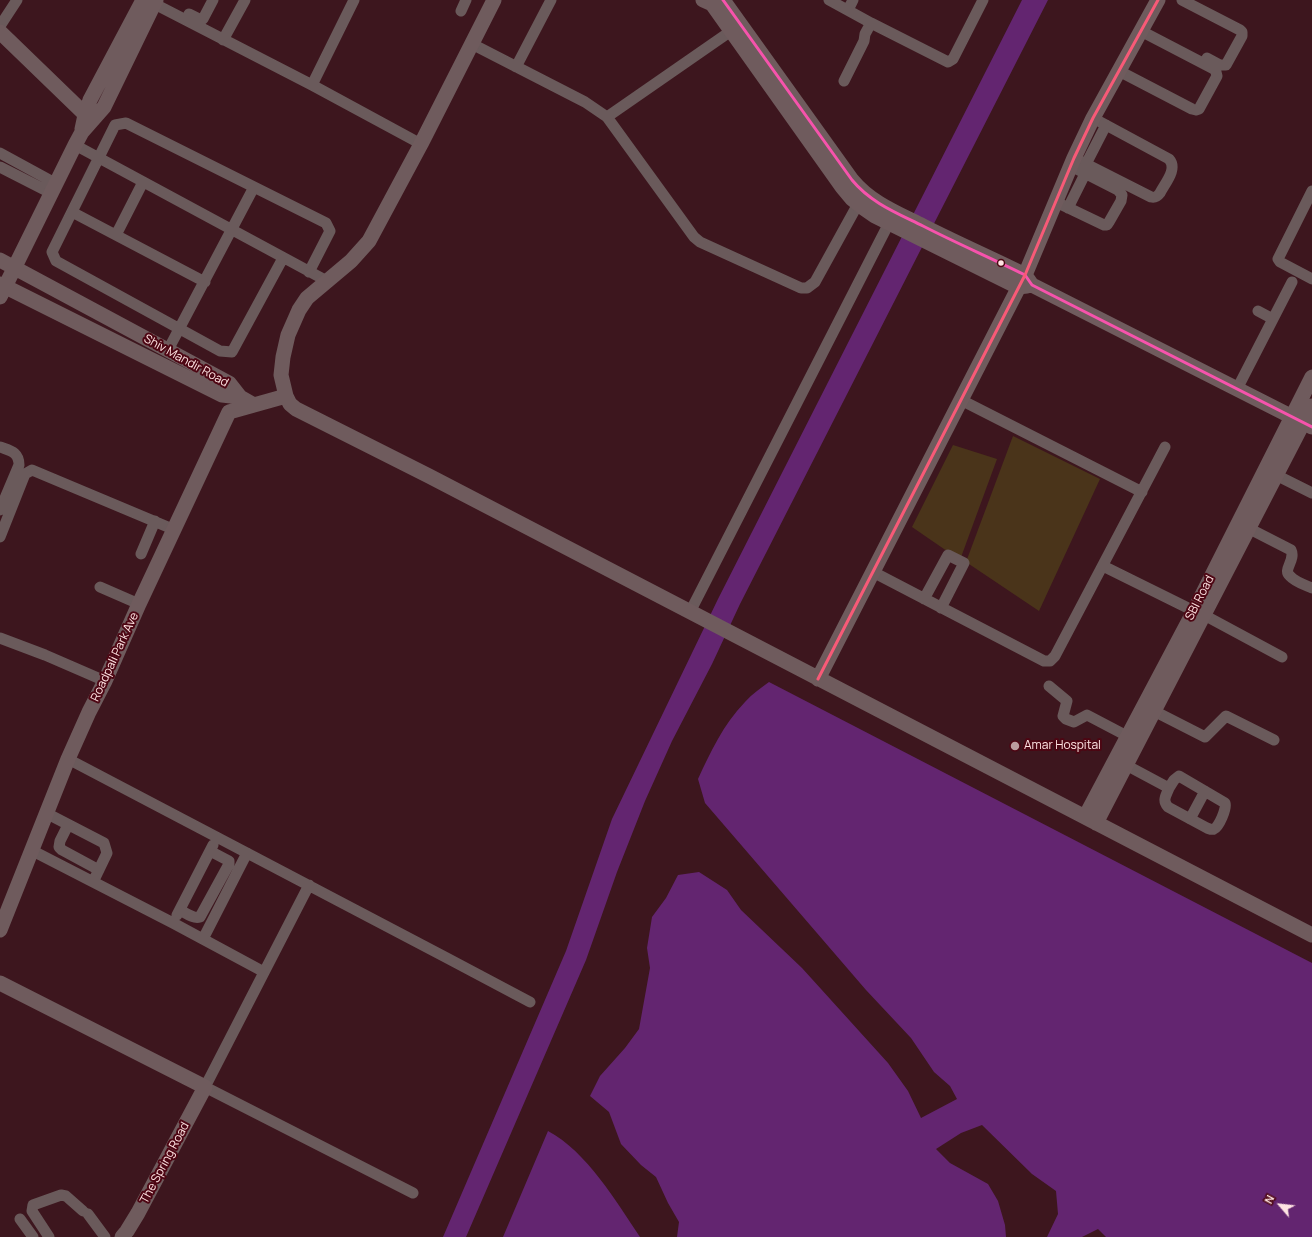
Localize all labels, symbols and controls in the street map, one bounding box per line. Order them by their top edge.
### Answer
unlabelled marker [996,258,1006,268]
street label: Shiv Mandir Road [141,332,231,390]
street label: SBI Road [1183,573,1217,623]
street label: Roadpali Park Ave [88,610,142,704]
place label: Amar Hospital [1024,739,1101,753]
marker: Amar Hospital [1009,740,1021,752]
street label: The Spring Road [137,1120,193,1206]
north arrow [1260,1185,1300,1225]
text: N [1260,1192,1277,1206]

